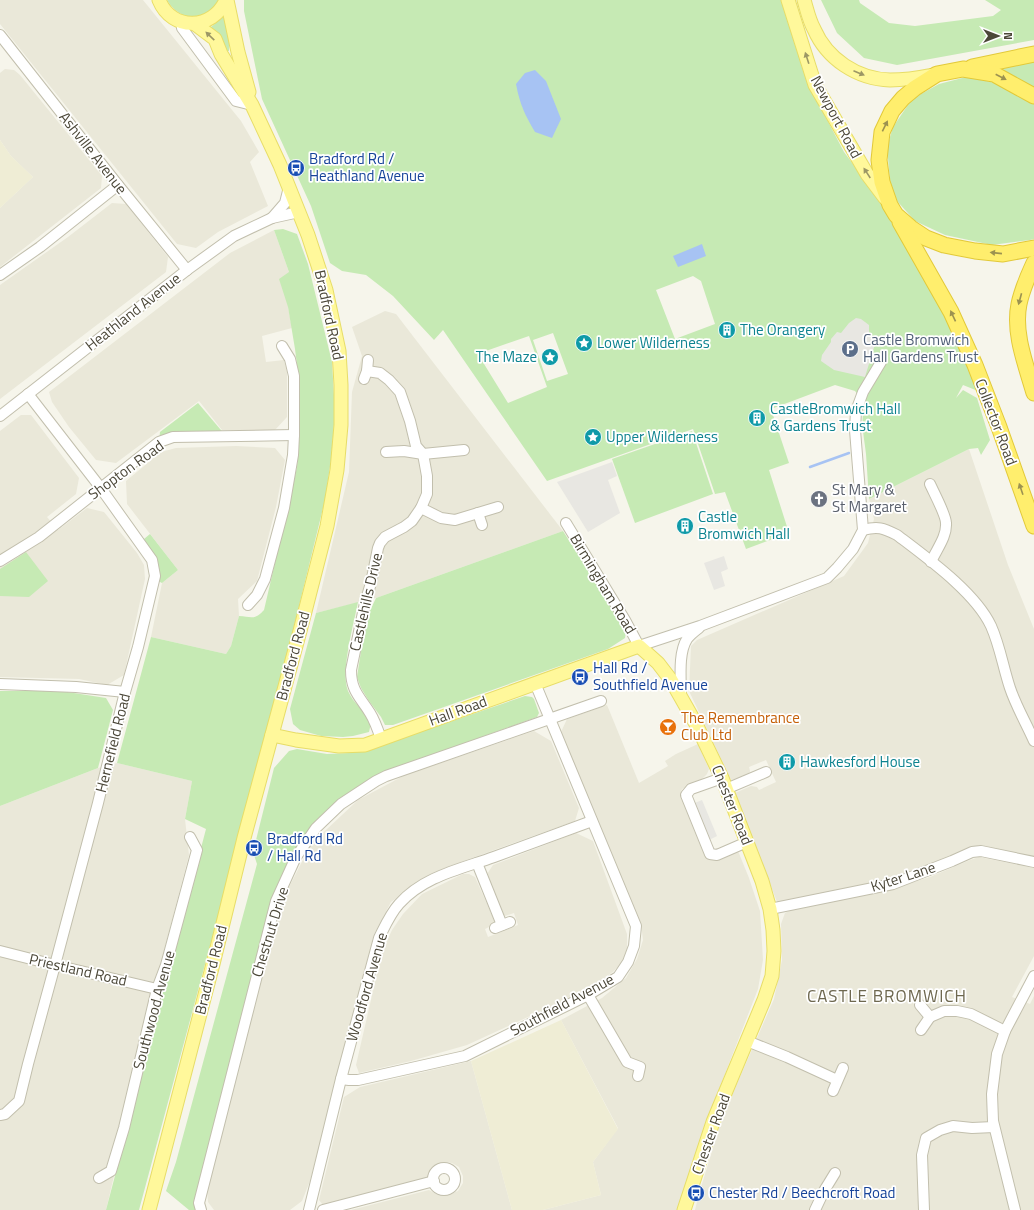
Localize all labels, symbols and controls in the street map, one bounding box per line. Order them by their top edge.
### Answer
north arrow [978,16,1018,56]
one-way arrow [205,31,215,41]
text: N [1000,32,1016,40]
one-way arrow [803,52,809,64]
one-way arrow [853,70,864,76]
street label: Newport Road [805,71,868,162]
one-way arrow [995,74,1006,81]
street label: Ashville Avenue [54,107,133,199]
one-way arrow [882,120,888,132]
place label: Bradford Rd / Heathland Avenue [309,147,425,187]
bus stop icon: Bradford Rd / Heathland Avenue [286,158,306,178]
one-way arrow [863,168,871,178]
one-way arrow [990,250,1002,256]
street label: Heathland Avenue [80,267,185,356]
street label: Bradford Road [309,268,350,362]
one-way arrow [1017,293,1023,305]
one-way arrow [950,311,956,322]
place label: The Orangery [740,318,825,341]
building icon: The Orangery [717,320,737,340]
place label: Castle Bromwich Hall Gardens Trust [863,328,979,368]
place label: Lower Wilderness [597,331,710,354]
place icon: Lower Wilderness [574,333,594,353]
parking icon: Castle Bromwich Hall Gardens Trust [840,339,860,359]
place label: The Maze [476,345,537,368]
place icon: The Maze [540,347,560,367]
street label: Collector Road [969,375,1024,468]
place label: CastleBromwich Hall & Gardens Trust [770,397,901,437]
building icon: CastleBromwich Hall & Gardens Trust [747,408,767,428]
place label: Upper Wilderness [606,425,718,448]
place icon: Upper Wilderness [583,427,603,447]
street label: Shopton Road [83,434,168,505]
place label: St Mary & St Margaret [832,478,908,518]
one-way arrow [1018,483,1024,495]
church icon: St Mary & St Margaret [809,489,829,509]
place label: Castle Bromwich Hall [698,505,790,545]
building icon: Castle Bromwich Hall [675,516,695,536]
street label: Birmingham Road [564,529,642,638]
street label: Castlehills Drive [343,550,388,653]
street label: Bradford Road [270,609,315,703]
place label: Hall Rd / Southfield Avenue [593,656,708,696]
bus stop icon: Hall Rd / Southfield Avenue [570,667,590,687]
street label: Hall Road [426,689,490,732]
street label: Hernefield Road [89,691,136,795]
place label: The Remembrance Club Ltd [681,706,800,746]
bar icon: The Remembrance Club Ltd [658,717,678,737]
place label: Hawkesford House [800,750,920,773]
building icon: Hawkesford House [777,752,797,772]
street label: Chester Road [706,761,759,848]
place label: Bradford Rd / Hall Rd [267,827,343,867]
bus stop icon: Bradford Rd / Hall Rd [244,838,264,858]
street label: Kyter Lane [867,855,938,898]
street label: Chestnut Drive [245,884,294,980]
street label: Bradford Road [188,923,233,1017]
street label: Woodford Avenue [340,930,393,1044]
street label: Priestland Road [27,947,129,992]
street label: Southwood Avenue [127,948,180,1072]
street label: Southfield Avenue [506,967,618,1042]
district label: CASTLE BROMWICH [807,983,967,1009]
street label: Chester Road [685,1090,736,1178]
place label: Chester Rd / Beechcroft Road [709,1181,895,1204]
bus stop icon: Chester Rd / Beechcroft Road [686,1183,706,1203]

